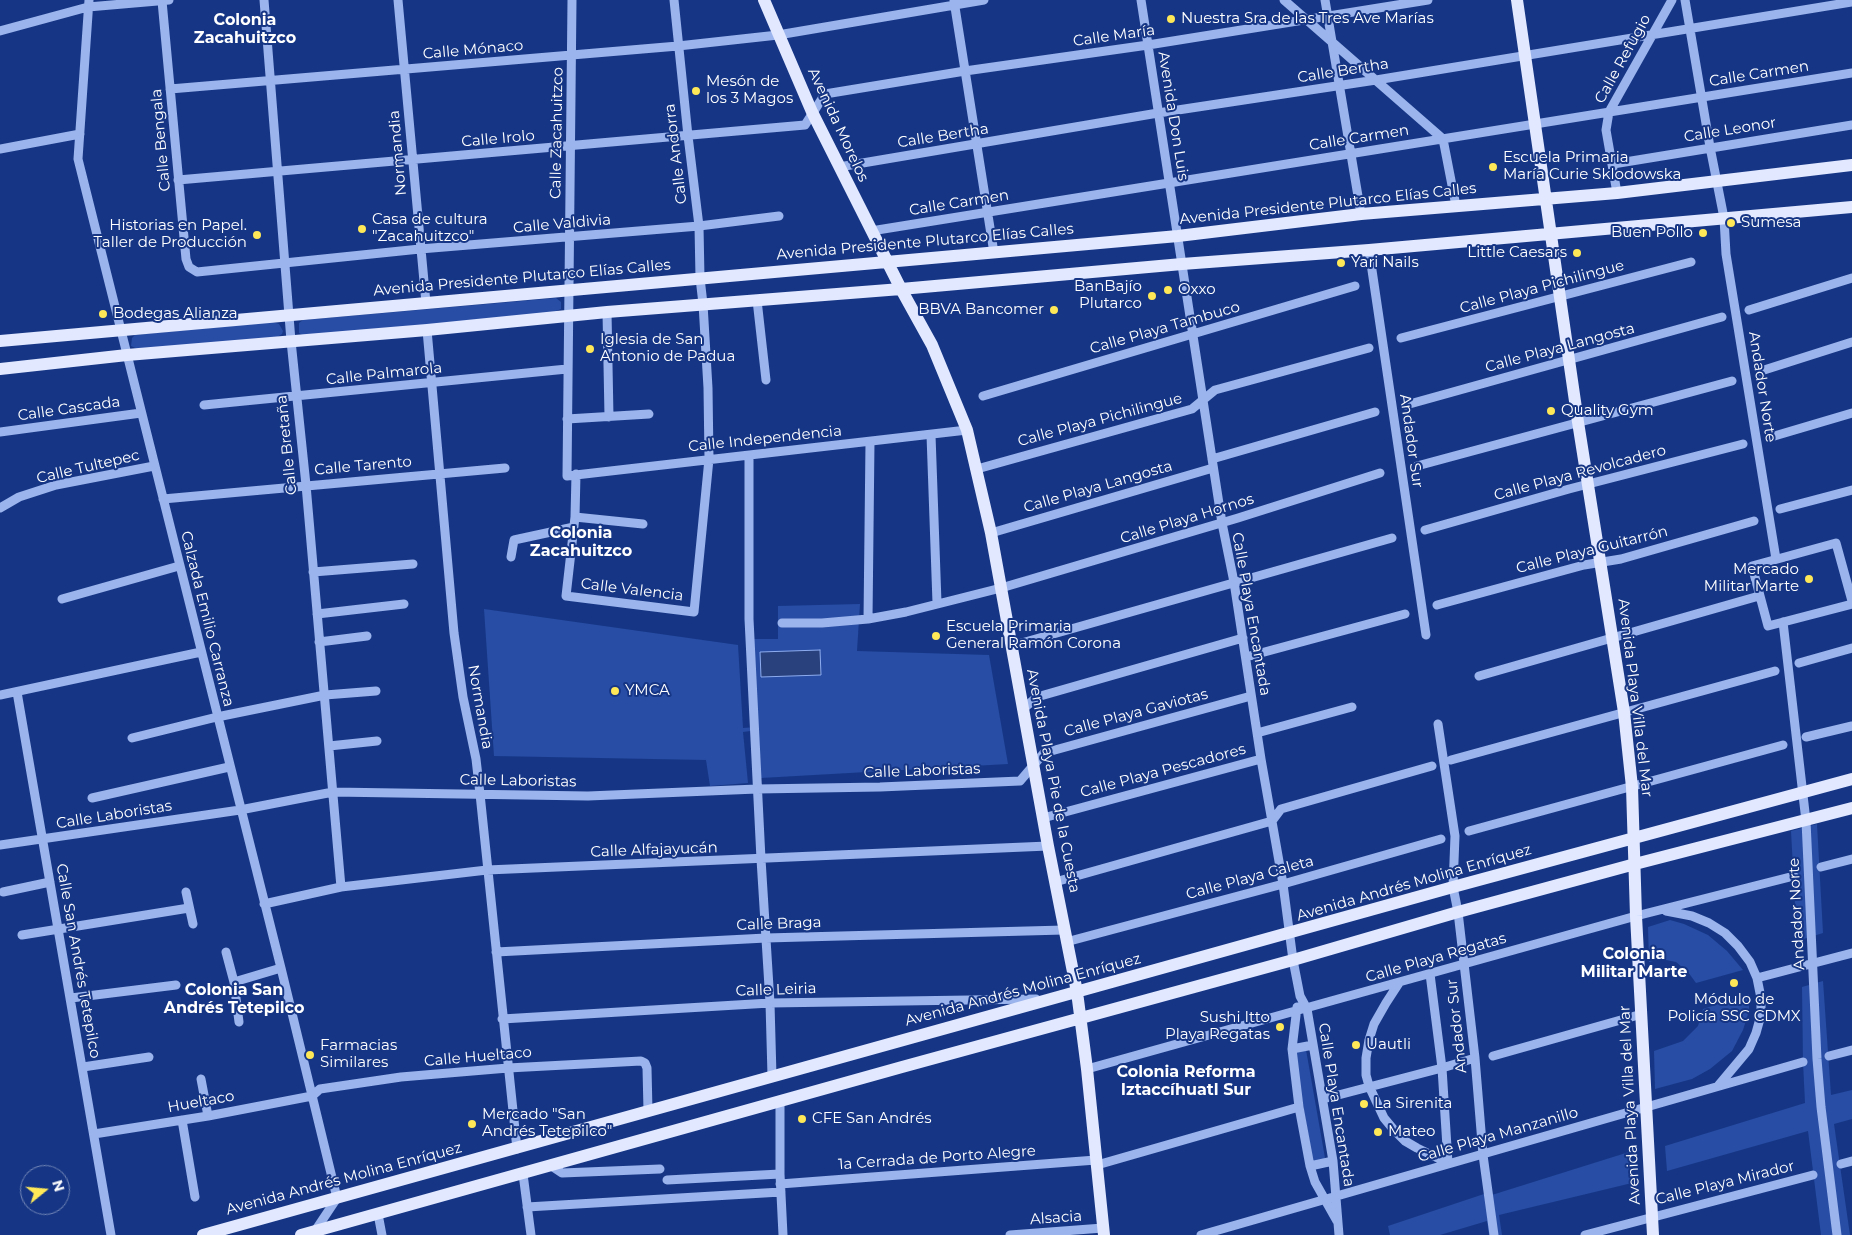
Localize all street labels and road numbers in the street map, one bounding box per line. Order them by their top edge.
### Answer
street label: Calle Refugio [1591,11,1655,107]
street label: Calle María [1072,21,1156,51]
street label: Calle Mónaco [422,37,524,63]
street label: Avenida Don Luis [1154,50,1192,182]
street label: Calle Bertha [1296,55,1390,87]
street label: Calle Carmen [1708,57,1810,91]
street label: Avenida Morelos [804,65,872,185]
street label: Calle Zacahuitzco [547,67,567,199]
street label: Calle Bengala [148,88,174,192]
street label: Calle Andorra [661,103,691,205]
street label: Normandia [385,110,411,196]
street label: Calle Leonor [1683,114,1777,146]
street label: Calle Bertha [896,120,990,152]
street label: Calle Carmen [1308,121,1410,155]
street label: Calle Irolo [461,127,535,151]
street label: Avenida Presidente Plutarco Elías Calles [1179,179,1477,229]
street label: Calle Carmen [908,186,1010,220]
street label: Calle Valdivia [512,211,612,237]
street label: Avenida Presidente Plutarco Elías Calles [776,220,1074,264]
street label: Avenida Presidente Plutarco Elías Calles [373,256,671,300]
street label: Calle Playa Pichilingue [1458,256,1626,318]
street label: Calle Playa Tambuco [1088,298,1242,358]
street label: Calle Playa Langosta [1483,319,1637,377]
street label: Andador Norte [1744,330,1780,444]
street label: Calle Palmarola [325,359,443,389]
street label: Calle Playa Pichilingue [1016,389,1184,451]
street label: Calle Cascada [17,393,121,425]
street label: Andador Sur [1395,393,1427,489]
street label: Calle Bretaña [273,394,301,496]
street label: Calle Independencia [687,422,843,456]
street label: Calle Playa Revolcadero [1492,441,1668,505]
street label: Calle Tultepec [35,446,141,488]
street label: Calle Tarento [314,453,412,479]
street label: Calle Playa Langosta [1022,457,1174,517]
street label: Calle Playa Hornos [1118,490,1256,548]
street label: Calle Playa Guitarrón [1514,522,1670,578]
street label: Calzada Emilio Carranza [176,529,238,709]
street label: Calle Playa Encantada [1228,531,1274,697]
street label: Calle Valencia [580,575,684,605]
street label: Avenida Playa Villa del Mar [1614,598,1656,798]
street label: Normandia [464,663,496,751]
street label: Avenida Playa Pie de la Cuesta [1022,668,1084,894]
street label: Calle Playa Gaviotas [1062,685,1210,741]
street label: Calle Playa Pescadores [1078,740,1248,802]
street label: Calle Laboristas [863,760,981,782]
street label: Calle Laboristas [459,771,577,791]
street label: Calle Laboristas [55,797,173,833]
street label: Calle Alfajayucán [590,839,718,861]
street label: Avenida Andrés Molina Enríquez [1295,841,1533,925]
street label: Calle Playa Caleta [1184,852,1316,904]
street label: Andador Norte [1785,858,1809,970]
street label: Calle San Andrés Tetepilco [52,862,104,1060]
street label: Calle Braga [736,914,822,934]
street label: Calle Playa Regatas [1364,929,1508,987]
street label: Avenida Andrés Molina Enríquez [903,950,1143,1030]
street label: Andador Sur [1443,978,1471,1074]
street label: Calle Leiria [735,980,817,1000]
street label: Avenida Playa Villa del Mar [1616,1005,1644,1205]
street label: Calle Playa Encantada [1314,1022,1358,1188]
street label: Calle Hueltaco [423,1043,533,1071]
street label: Hueltaco [166,1087,236,1117]
street label: Calle Playa Manzanillo [1416,1103,1580,1167]
street label: Avenida Andrés Molina Enríquez [224,1139,464,1219]
street label: 1a Cerrada de Porto Alegre [838,1142,1036,1174]
street label: Calle Playa Mirador [1654,1157,1796,1209]
street label: Alsacia [1029,1207,1083,1229]

